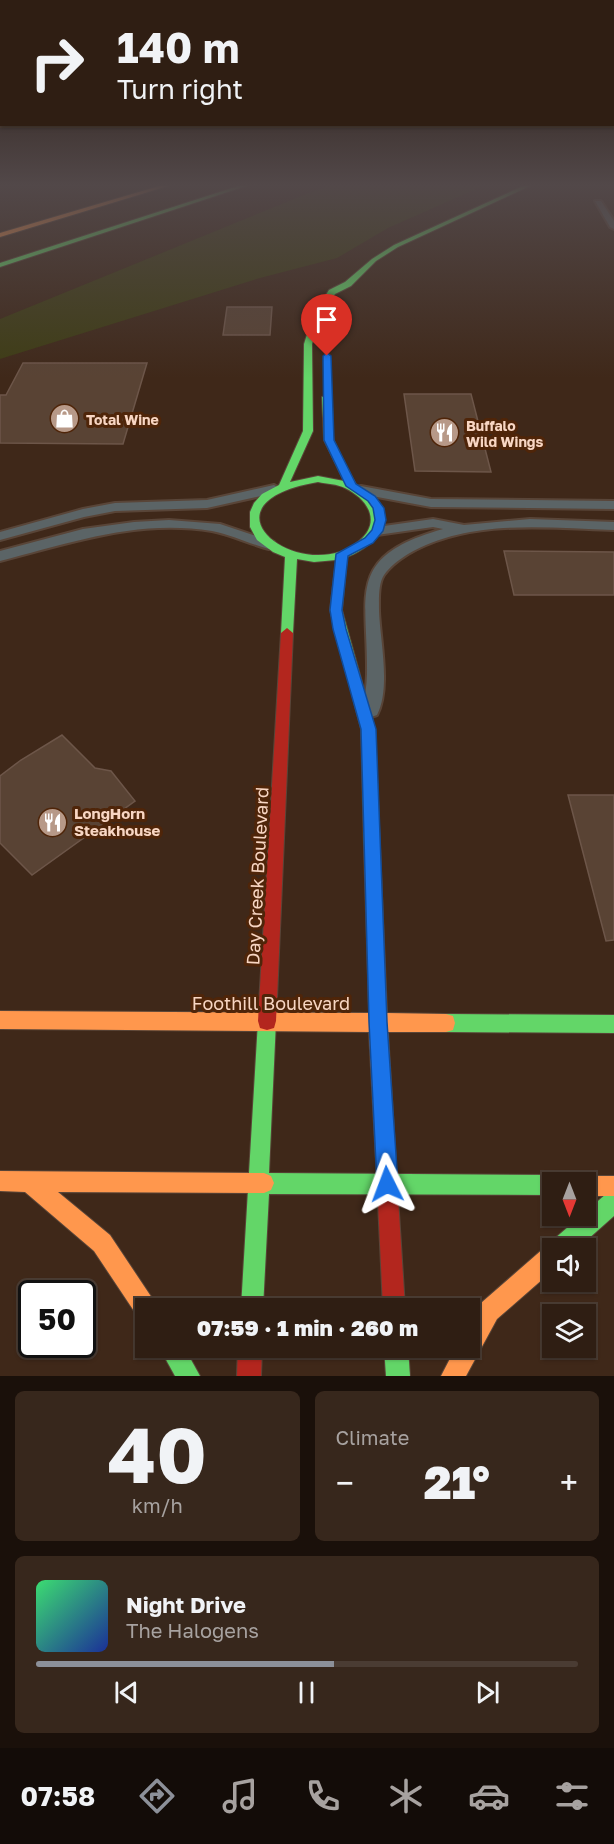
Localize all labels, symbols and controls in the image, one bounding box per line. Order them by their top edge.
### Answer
text: 140 m [117,22,239,72]
icon: right [18,24,96,102]
text: Turn right [117,73,243,105]
pin [301,294,352,356]
icon: arrive [310,303,343,336]
shop icon: Total Wine [49,403,81,435]
place label: Total Wine [86,411,159,428]
restaurant icon: Buffalo Wild Wings [429,417,461,449]
place label: Buffalo Wild Wings [466,417,543,450]
street label: Day Creek Boulevard [241,786,273,966]
place label: LongHorn Steakhouse [74,804,161,839]
restaurant icon: LongHorn Steakhouse [37,806,69,838]
street label: Foothill Boulevard [192,992,350,1014]
position arrow [355,1152,419,1216]
north arrow [542,1172,596,1226]
map controls [542,1172,596,1358]
button: sound [542,1238,596,1292]
speed limit sign: 50 [18,1280,96,1358]
button: layers [542,1304,596,1358]
text: 07:59 · 1 min · 260 m [197,1314,418,1341]
text: 40 [108,1407,207,1500]
text: Climate [336,1425,409,1449]
text: 21° [424,1455,490,1509]
text: − [336,1463,354,1502]
text: + [560,1463,578,1502]
text: km/h [132,1493,183,1517]
text: Night Drive [126,1591,246,1618]
text: The Halogens [126,1618,259,1642]
icon: previous [110,1676,143,1709]
icon: pause [290,1676,323,1709]
icon: next [471,1676,504,1709]
icon: directions [136,1775,178,1817]
icon: music [219,1775,261,1817]
icon: phone [302,1775,344,1817]
icon: climate [385,1775,427,1817]
icon: car [468,1775,510,1817]
icon: filters [551,1775,593,1817]
text: 07:58 [21,1780,95,1812]

